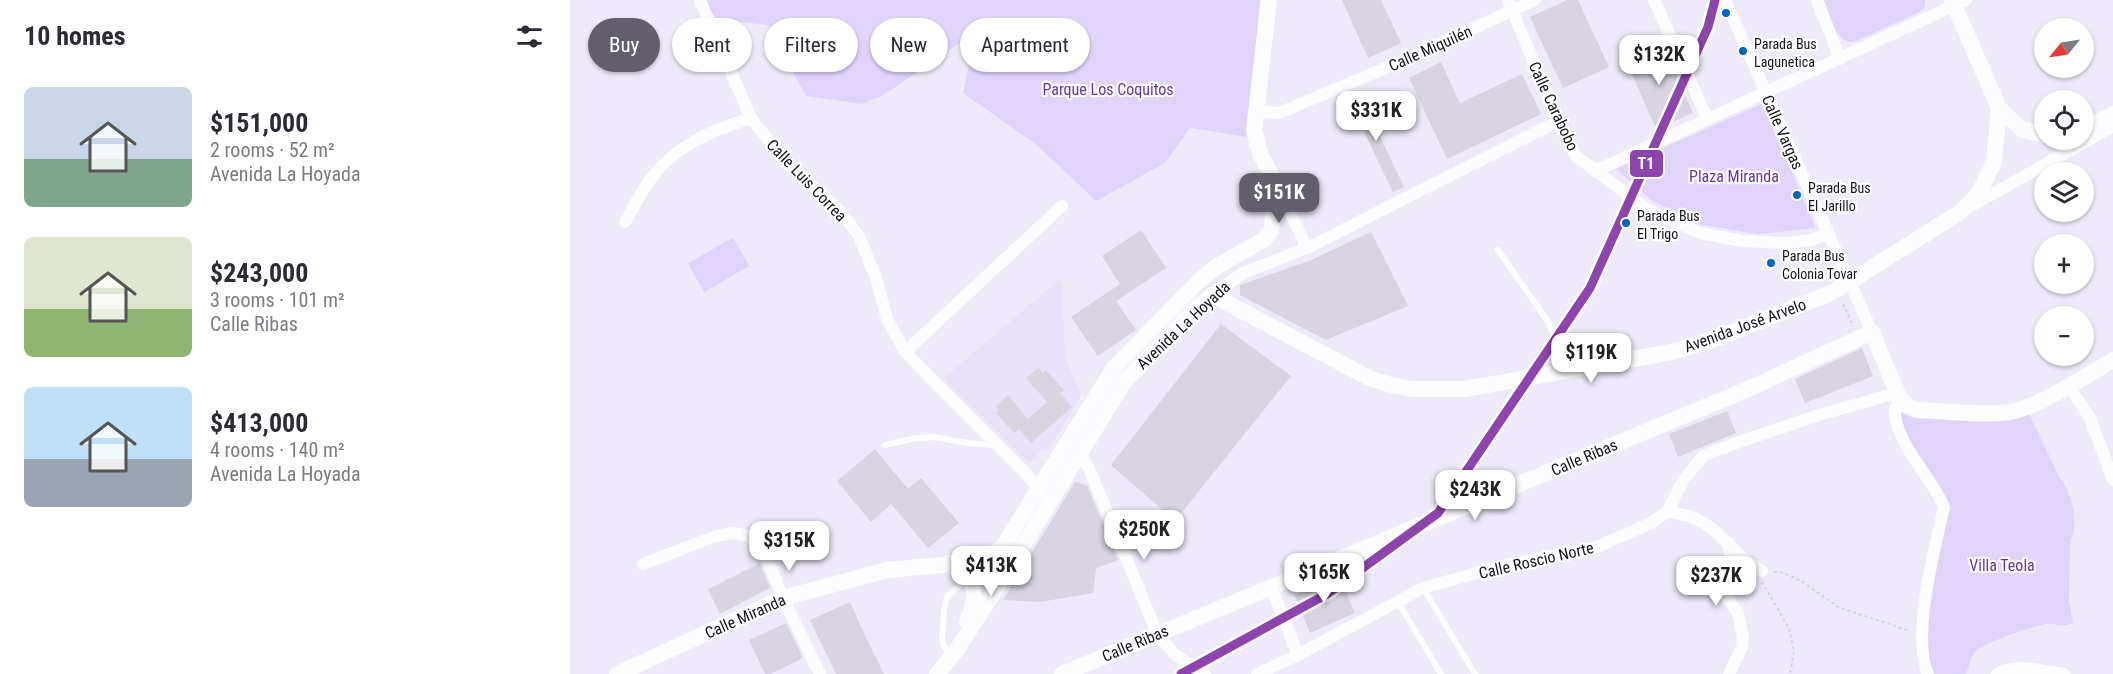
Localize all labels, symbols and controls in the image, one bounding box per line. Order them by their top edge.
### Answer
unlabelled marker [1720,7,1732,19]
chip: Buy [588,18,660,72]
chip: Rent [672,18,752,72]
chip: Filters [764,18,858,72]
chip: New [870,18,948,72]
chip: Apartment [960,18,1090,72]
north arrow [2034,18,2094,78]
map controls [2034,18,2094,366]
icon: filters [513,20,546,53]
text: 10 homes [24,21,126,51]
street label: Calle Miquilén [1386,22,1475,75]
pin: $132K [1617,35,1701,86]
place label: Parada Bus Lagunetica [1754,36,1817,70]
text: $132K [1633,42,1685,66]
marker: Parada Bus Lagunetica [1737,45,1749,57]
street label: Calle Carabobo [1525,59,1582,154]
park label: Parque Los Coquitos [1042,80,1174,99]
button: locate [2034,90,2094,150]
pin: $331K [1334,91,1418,142]
street label: Calle Vargas [1758,92,1807,172]
text: $331K [1350,98,1402,122]
text: $151,000 [210,108,308,138]
icon: home [72,111,144,183]
street label: Calle Luis Correa [763,135,851,225]
text: 2 rooms · 52 m² [210,138,335,162]
line badge: T1 [1629,149,1664,178]
text: T1 [1638,154,1654,173]
text: Avenida La Hoyada [210,162,360,186]
button: layers [2034,162,2094,222]
park label: Plaza Miranda [1689,167,1779,186]
pin: $151K [1237,173,1321,224]
text: $151K [1253,180,1305,204]
place label: Parada Bus El Jarillo [1808,180,1871,214]
marker: Parada Bus El Jarillo [1791,189,1803,201]
place label: Parada Bus El Trigo [1637,208,1700,242]
marker: Parada Bus El Trigo [1620,217,1632,229]
button: + [2034,234,2094,294]
place label: Parada Bus Colonia Tovar [1782,248,1857,282]
marker: Parada Bus Colonia Tovar [1765,257,1777,269]
text: $243,000 [210,258,308,288]
icon: home [72,261,144,333]
street label: Avenida La Hoyada [1133,277,1234,373]
text: 3 rooms · 101 m² [210,288,345,312]
street label: Avenida José Arvelo [1682,295,1809,356]
button: − [2034,306,2094,366]
text: Calle Ribas [210,312,298,336]
pin: $119K [1549,333,1633,384]
text: $119K [1565,340,1617,364]
text: $413,000 [210,408,308,438]
icon: home [72,411,144,483]
street label: Calle Ribas [1548,435,1620,480]
text: 4 rooms · 140 m² [210,438,345,462]
text: Avenida La Hoyada [210,462,360,486]
pin: $243K [1433,470,1517,521]
text: $243K [1449,477,1501,501]
pin: $250K [1102,510,1186,561]
text: $250K [1118,517,1170,541]
pin: $315K [747,521,831,572]
text: $315K [763,528,815,552]
street label: Calle Roscio Norte [1477,538,1595,583]
pin: $413K [949,546,1033,597]
text: $413K [965,553,1017,577]
pin: $165K [1282,553,1366,604]
pin: $237K [1674,556,1758,607]
park label: Villa Teola [1969,556,2035,575]
text: $165K [1298,560,1350,584]
text: $237K [1690,563,1742,587]
street label: Calle Miranda [702,590,789,643]
street label: Calle Ribas [1099,621,1171,666]

